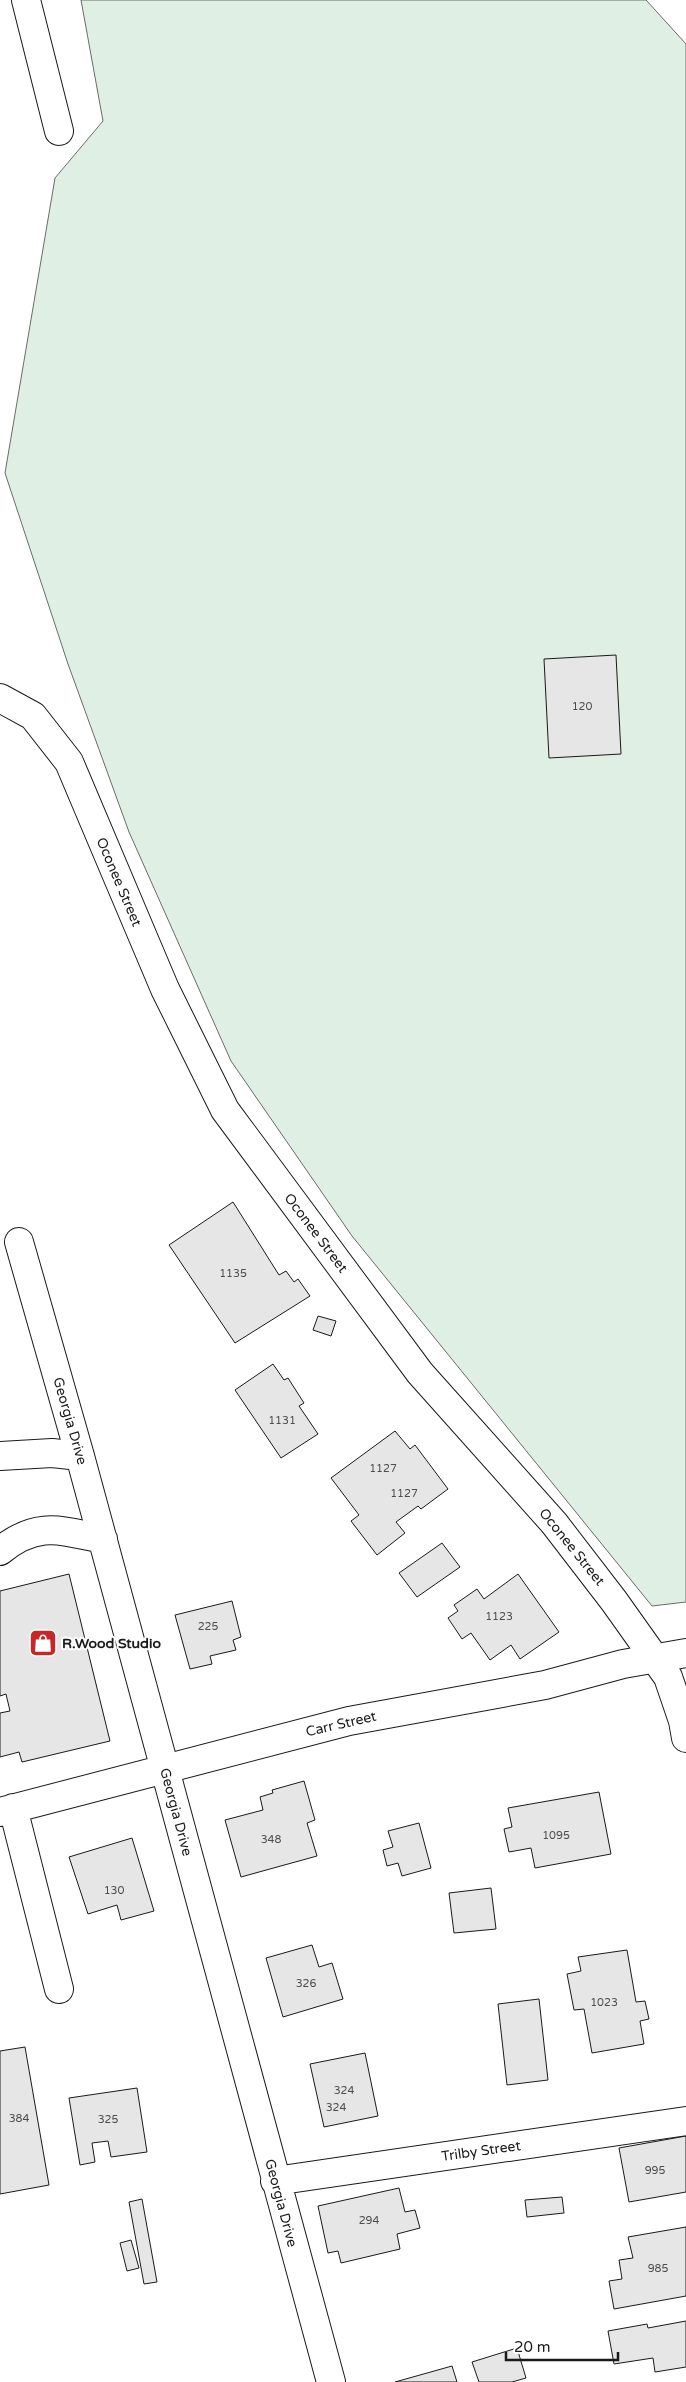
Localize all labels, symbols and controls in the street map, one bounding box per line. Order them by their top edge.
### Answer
house number: 120 [572,700,592,713]
street label: Oconee Street [93,835,146,930]
street label: Oconee Street [281,1190,352,1277]
house number: 1135 [219,1267,247,1280]
street label: Georgia Drive [49,1375,91,1467]
house number: 1131 [268,1414,296,1427]
house number: 1127 [369,1462,397,1475]
house number: 1127 [390,1487,418,1500]
street label: Oconee Street [535,1505,609,1590]
house number: 1123 [485,1610,513,1623]
house number: 225 [198,1620,218,1633]
shop icon: R.Wood Studio [28,1628,58,1658]
place label: R.Wood Studio [62,1635,161,1652]
street label: Carr Street [304,1707,379,1740]
street label: Georgia Drive [156,1766,196,1858]
house number: 1095 [542,1829,570,1842]
house number: 348 [261,1833,281,1846]
house number: 130 [104,1884,124,1897]
house number: 326 [296,1977,316,1990]
house number: 1023 [590,1996,618,2009]
house number: 324 [334,2084,354,2097]
house number: 324 [326,2101,346,2114]
house number: 384 [9,2112,29,2125]
house number: 325 [98,2113,118,2126]
street label: Trilby Street [440,2137,522,2165]
street label: Georgia Drive [261,2157,301,2249]
house number: 995 [645,2164,665,2177]
house number: 294 [359,2214,379,2227]
house number: 985 [648,2262,668,2275]
scale bar [506,2330,618,2362]
text: 20 m [514,2338,551,2356]

